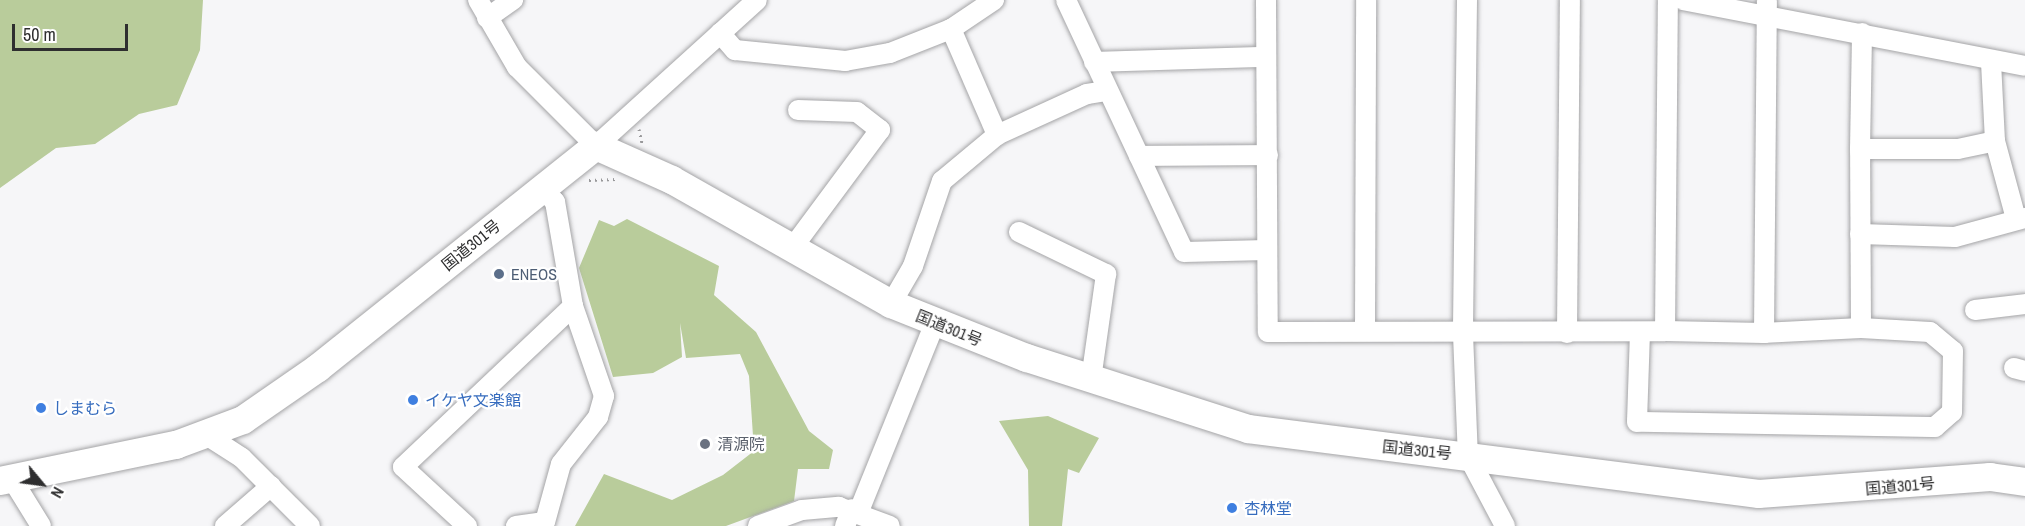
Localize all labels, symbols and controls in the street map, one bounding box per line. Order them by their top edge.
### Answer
scale bar [15,12,130,50]
text: 50 m [23,22,56,47]
street label: 国道301号 [438,216,504,274]
place label: ENEOS [511,264,557,284]
marker: ENEOS [492,267,506,281]
street label: 国道301号 [913,306,985,350]
place label: イケヤ文楽館 [425,390,521,410]
marker: イケヤ文楽館 [406,393,420,407]
place label: しまむら [53,398,117,418]
marker: しまむら [34,401,48,415]
place label: 清源院 [717,434,765,454]
marker: 清源院 [698,437,712,451]
street label: 国道301号 [1381,437,1453,463]
north arrow [12,454,72,514]
street label: 国道301号 [1864,473,1936,499]
text: N [46,483,70,502]
place label: 杏林堂 [1244,498,1292,518]
marker: 杏林堂 [1225,501,1239,515]

